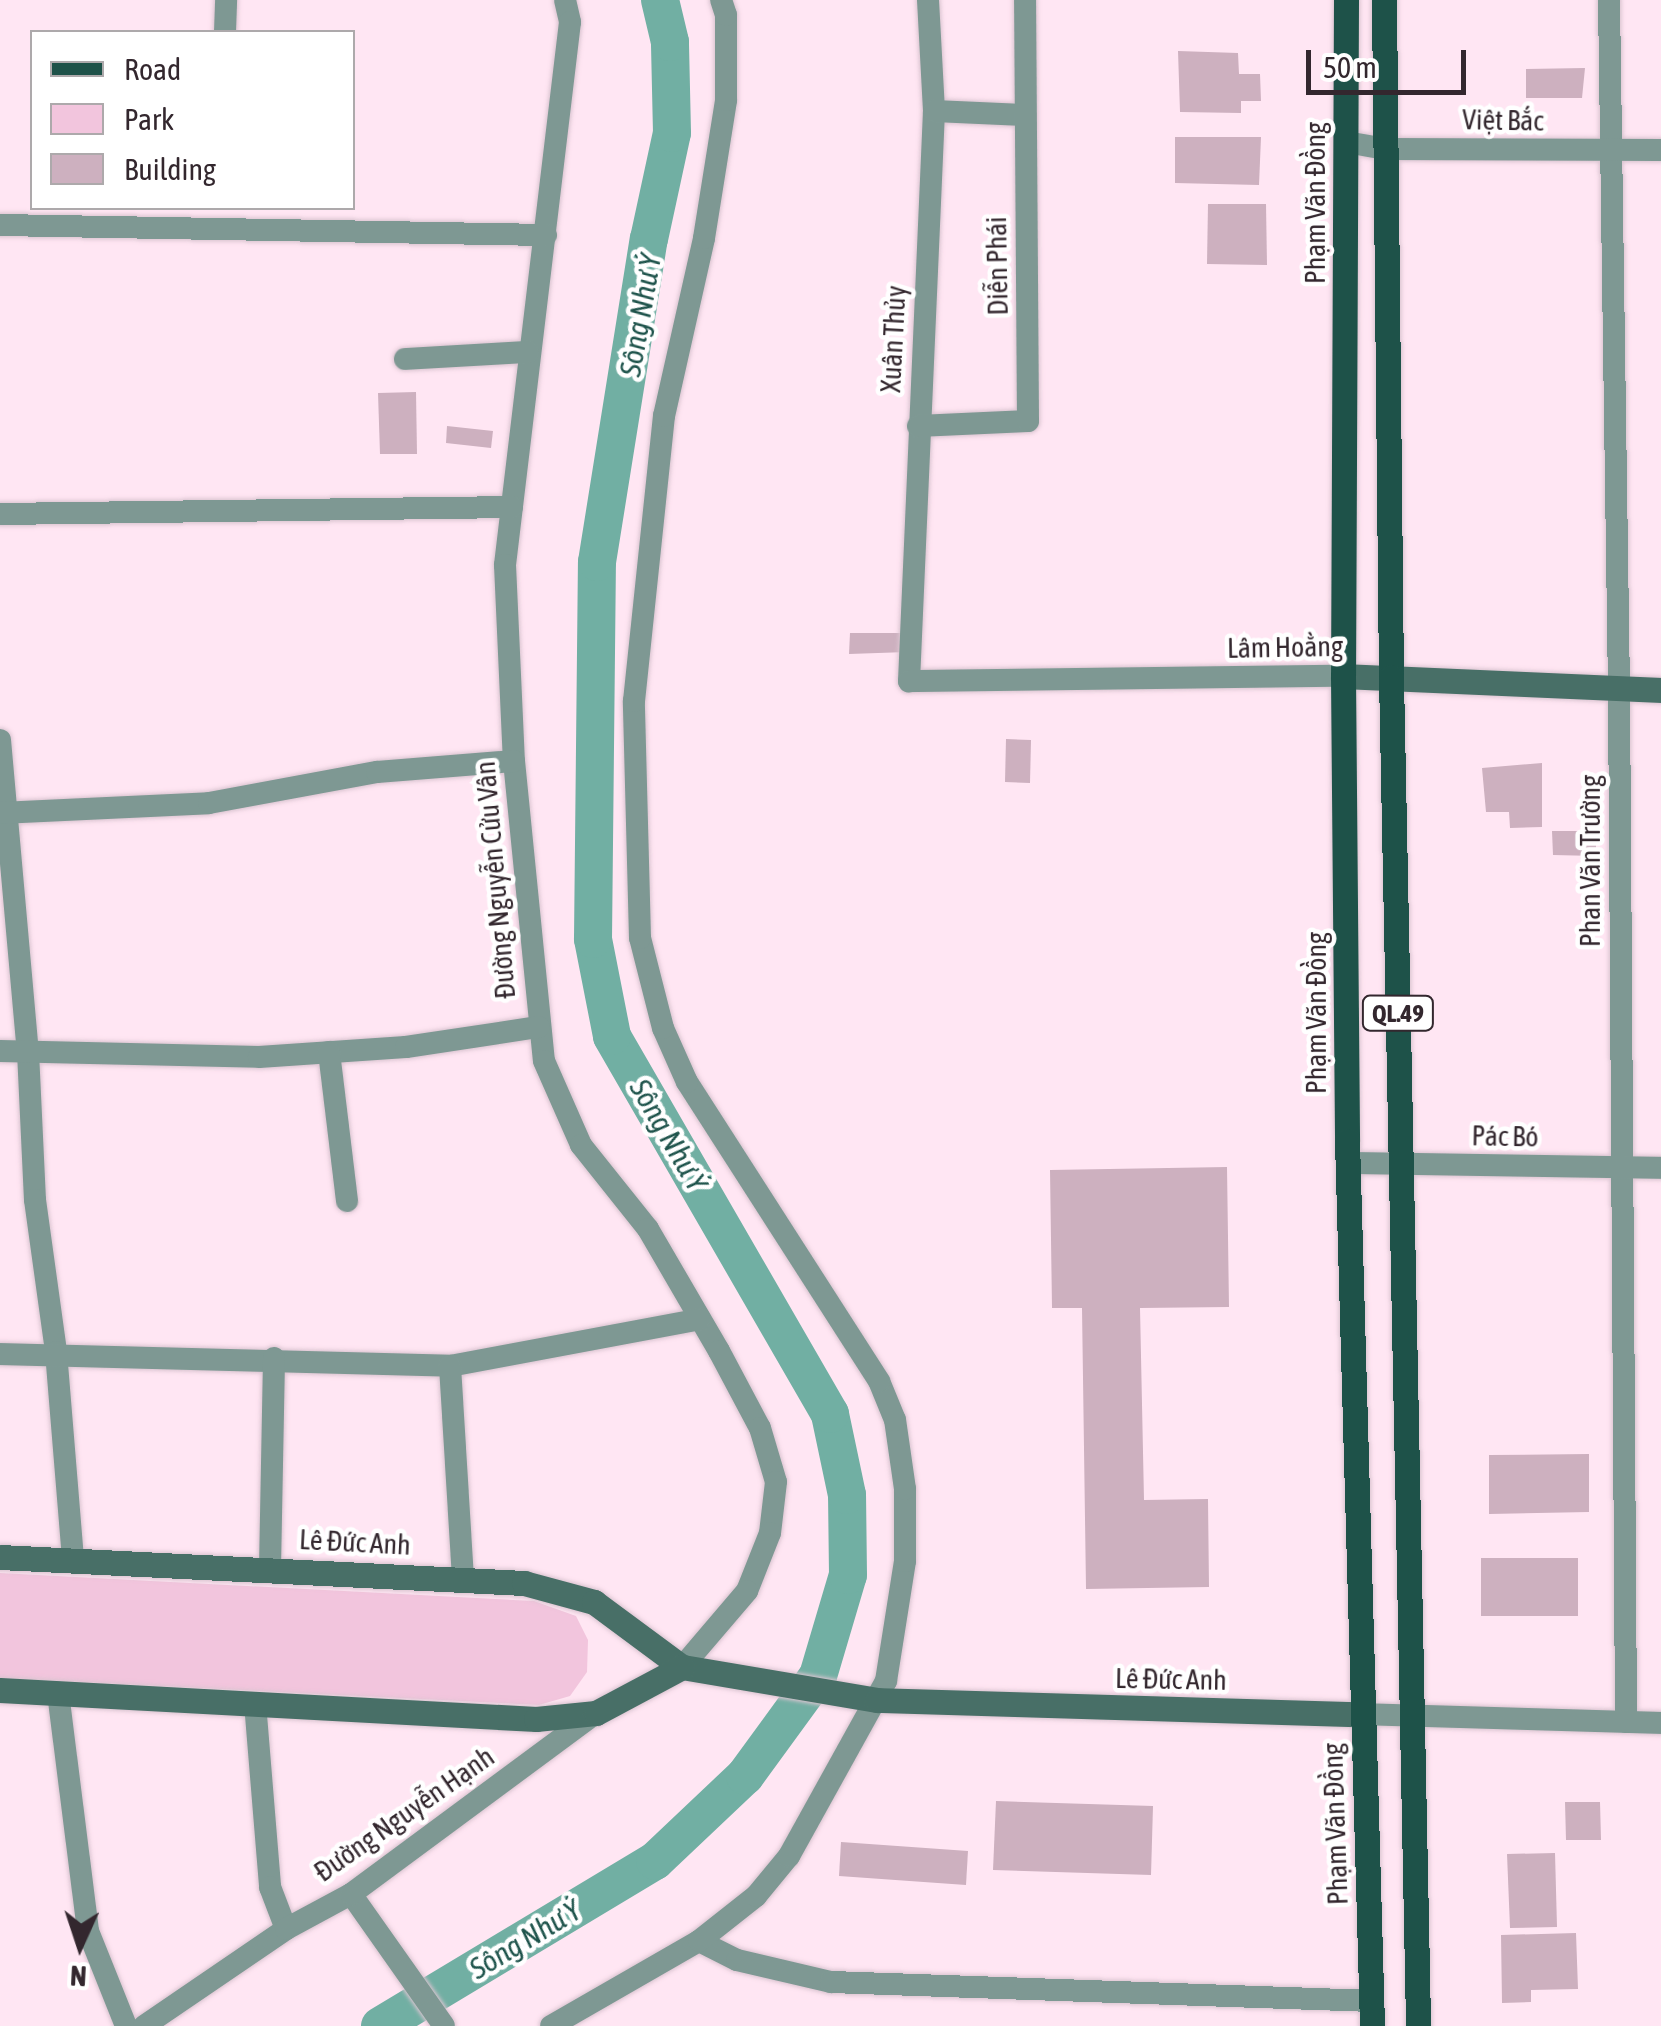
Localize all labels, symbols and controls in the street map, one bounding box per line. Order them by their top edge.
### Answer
legend [30,30,355,210]
scale bar [1311,30,1471,92]
text: 50 m [1323,50,1377,84]
text: Road [124,52,181,86]
text: Park [124,102,174,136]
street label: Việt Bắc [1462,102,1544,138]
street label: Phạm Văn Đồng [1298,122,1332,284]
text: Building [124,152,216,186]
street label: Diễn Phái [979,216,1015,316]
water label: Sông Như Ý [612,251,668,379]
street label: Xuân Thủy [873,285,913,393]
street label: Lâm Hoằng [1227,629,1343,665]
street label: Đường Nguyễn Cửu Vân [468,760,522,1000]
street label: Phan Văn Trường [1573,775,1607,947]
street label: Phạm Văn Đồng [1299,932,1333,1094]
road number: QL.49 [1360,993,1436,1033]
water label: Sông Như Ý [622,1072,716,1198]
street label: Pác Bó [1471,1119,1539,1153]
street label: Lê Đức Anh [298,1522,412,1562]
street label: Lê Đức Anh [1115,1661,1227,1697]
street label: Đường Nguyễn Hạnh [308,1740,500,1888]
street label: Phạm Văn Đồng [1315,1742,1355,1906]
water label: Sông Như Ý [463,1892,587,1986]
north arrow [30,1896,130,1996]
text: N [69,1960,88,1992]

